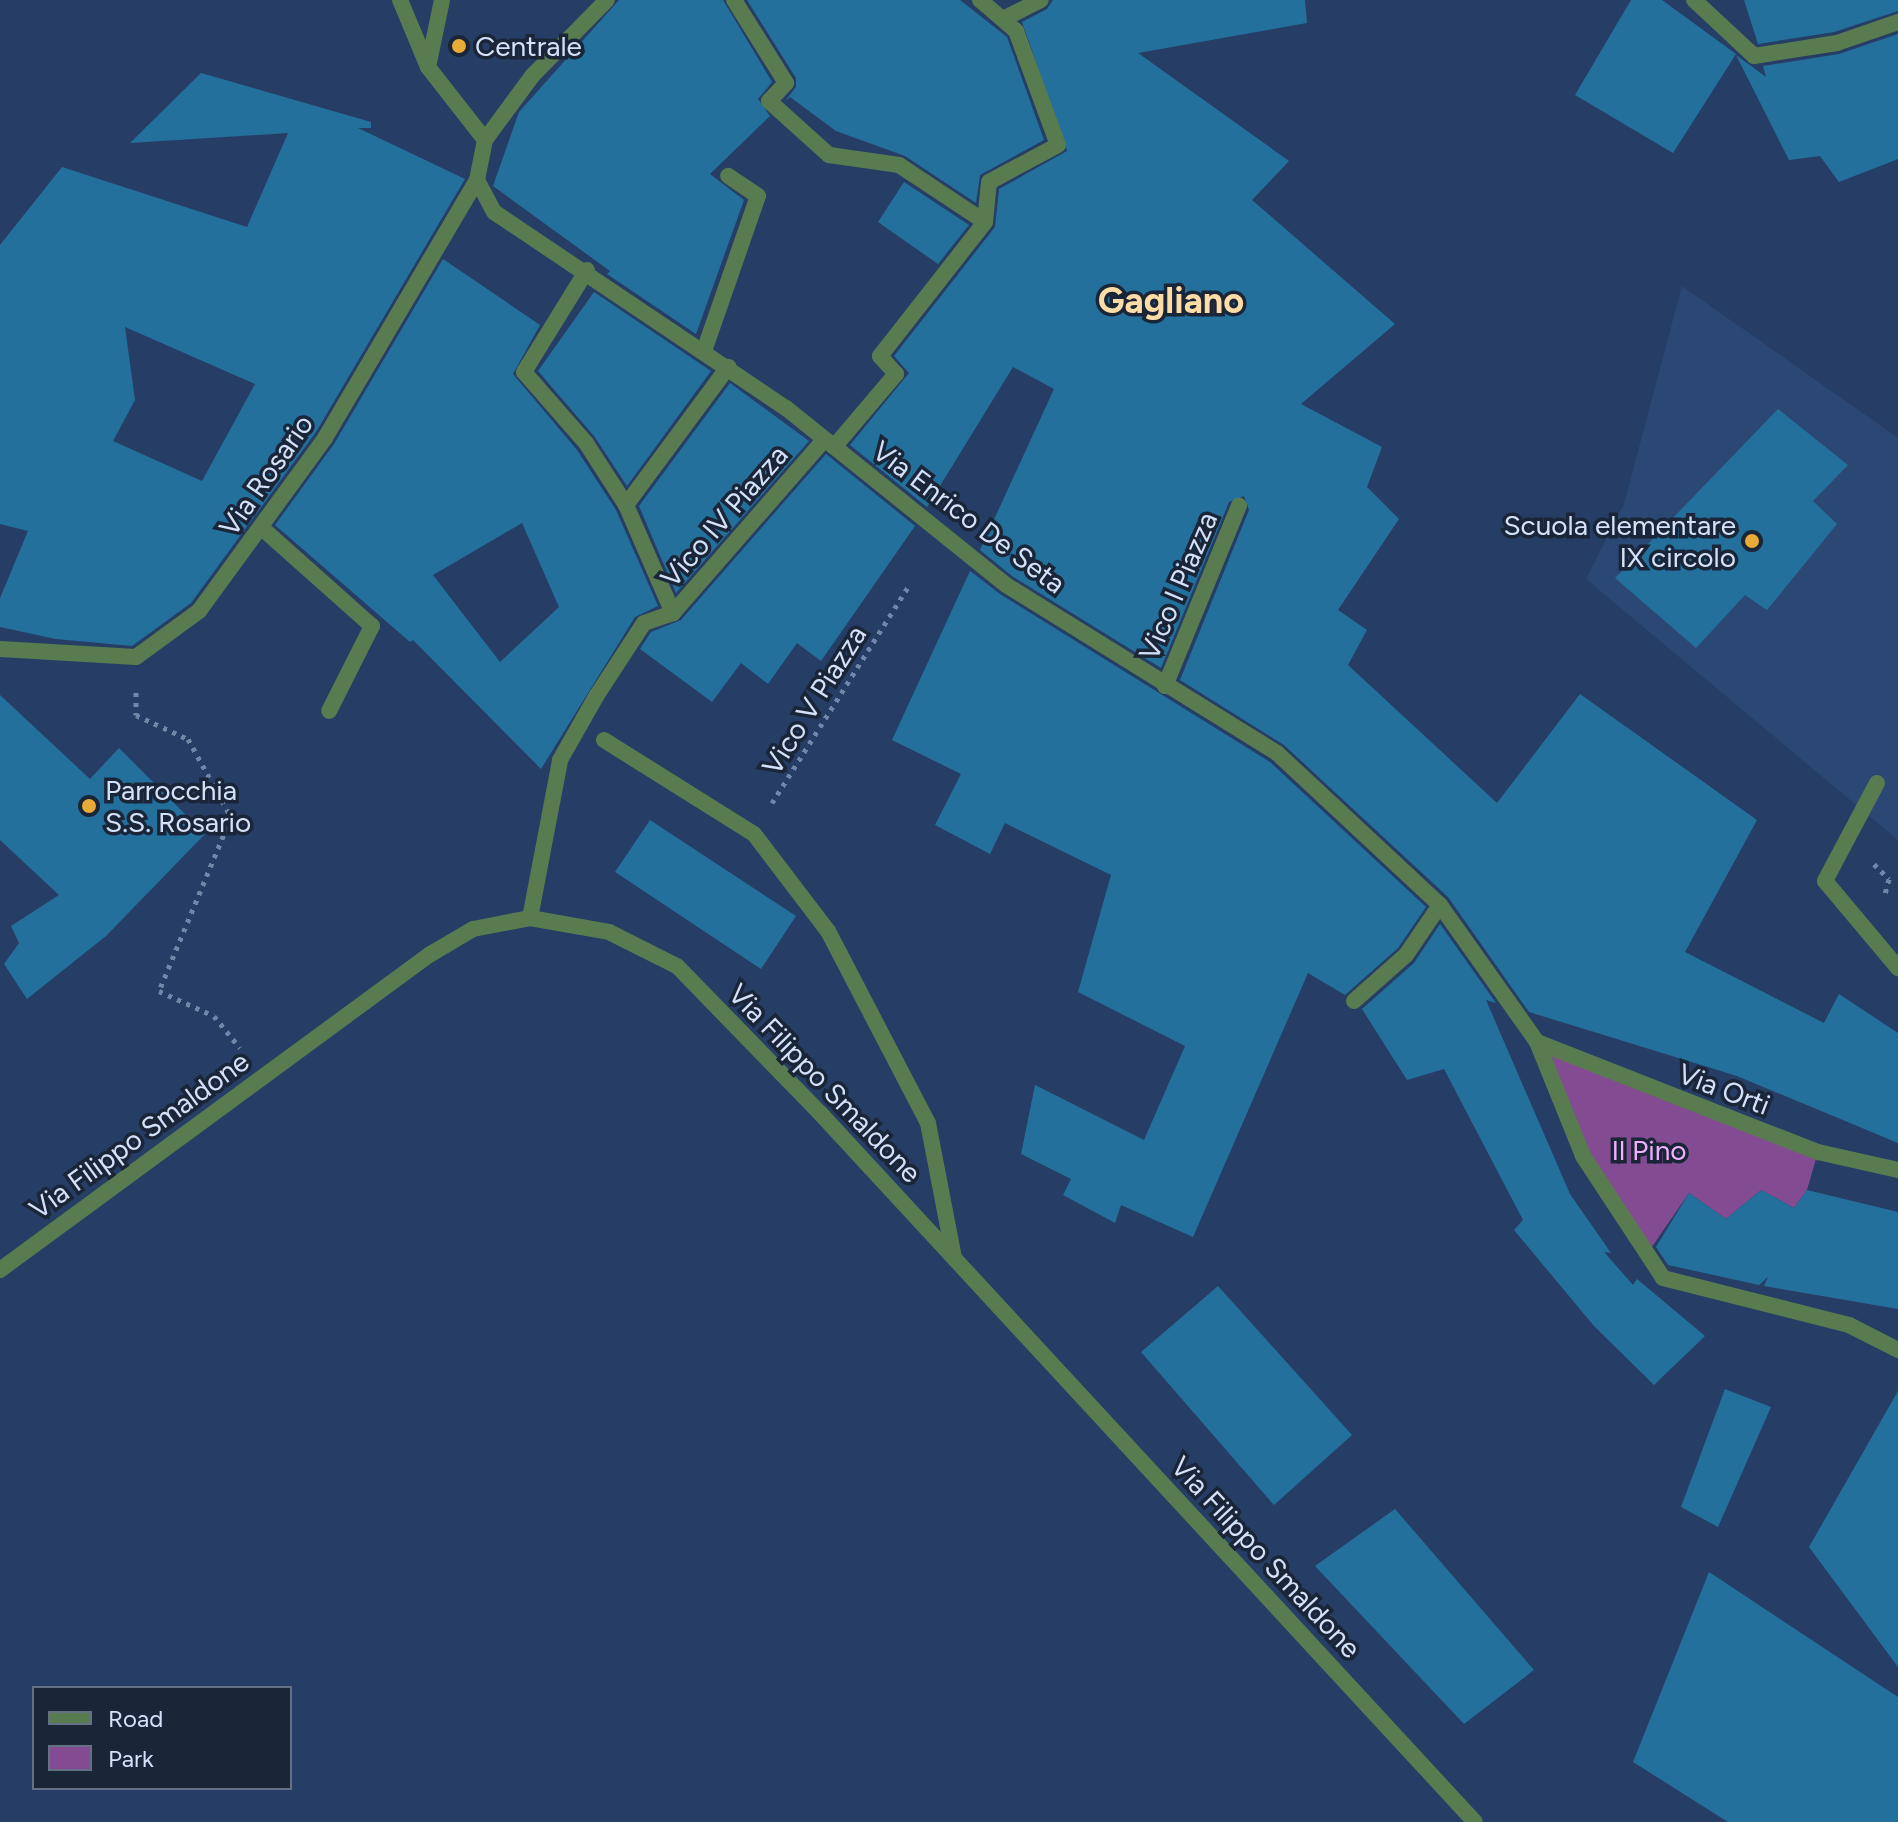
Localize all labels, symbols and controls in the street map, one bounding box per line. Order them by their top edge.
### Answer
place label: Centrale [475,29,582,63]
marker: Centrale [450,37,468,55]
district label: Gagliano [1098,279,1244,323]
street label: Via Rosario [212,408,320,542]
street label: Via Enrico De Seta [866,434,1072,600]
street label: Vico IV Piazza [653,438,795,594]
street label: Vico I Piazza [1132,507,1224,665]
place label: Scuola elementare IX circolo [1503,508,1736,574]
marker: Scuola elementare IX circolo [1743,532,1761,550]
street label: Vico V Piazza [755,619,873,781]
place label: Parrocchia S.S. Rosario [105,773,251,839]
marker: Parrocchia S.S. Rosario [80,797,98,815]
street label: Via Filippo Smaldone [722,977,928,1189]
street label: Via Filippo Smaldone [23,1044,255,1226]
street label: Via Orti [1673,1056,1775,1122]
park label: Il Pino [1611,1133,1687,1167]
street label: Via Filippo Smaldone [1164,1449,1368,1665]
legend [32,1686,292,1790]
text: Road [108,1704,163,1733]
text: Park [108,1744,154,1773]

